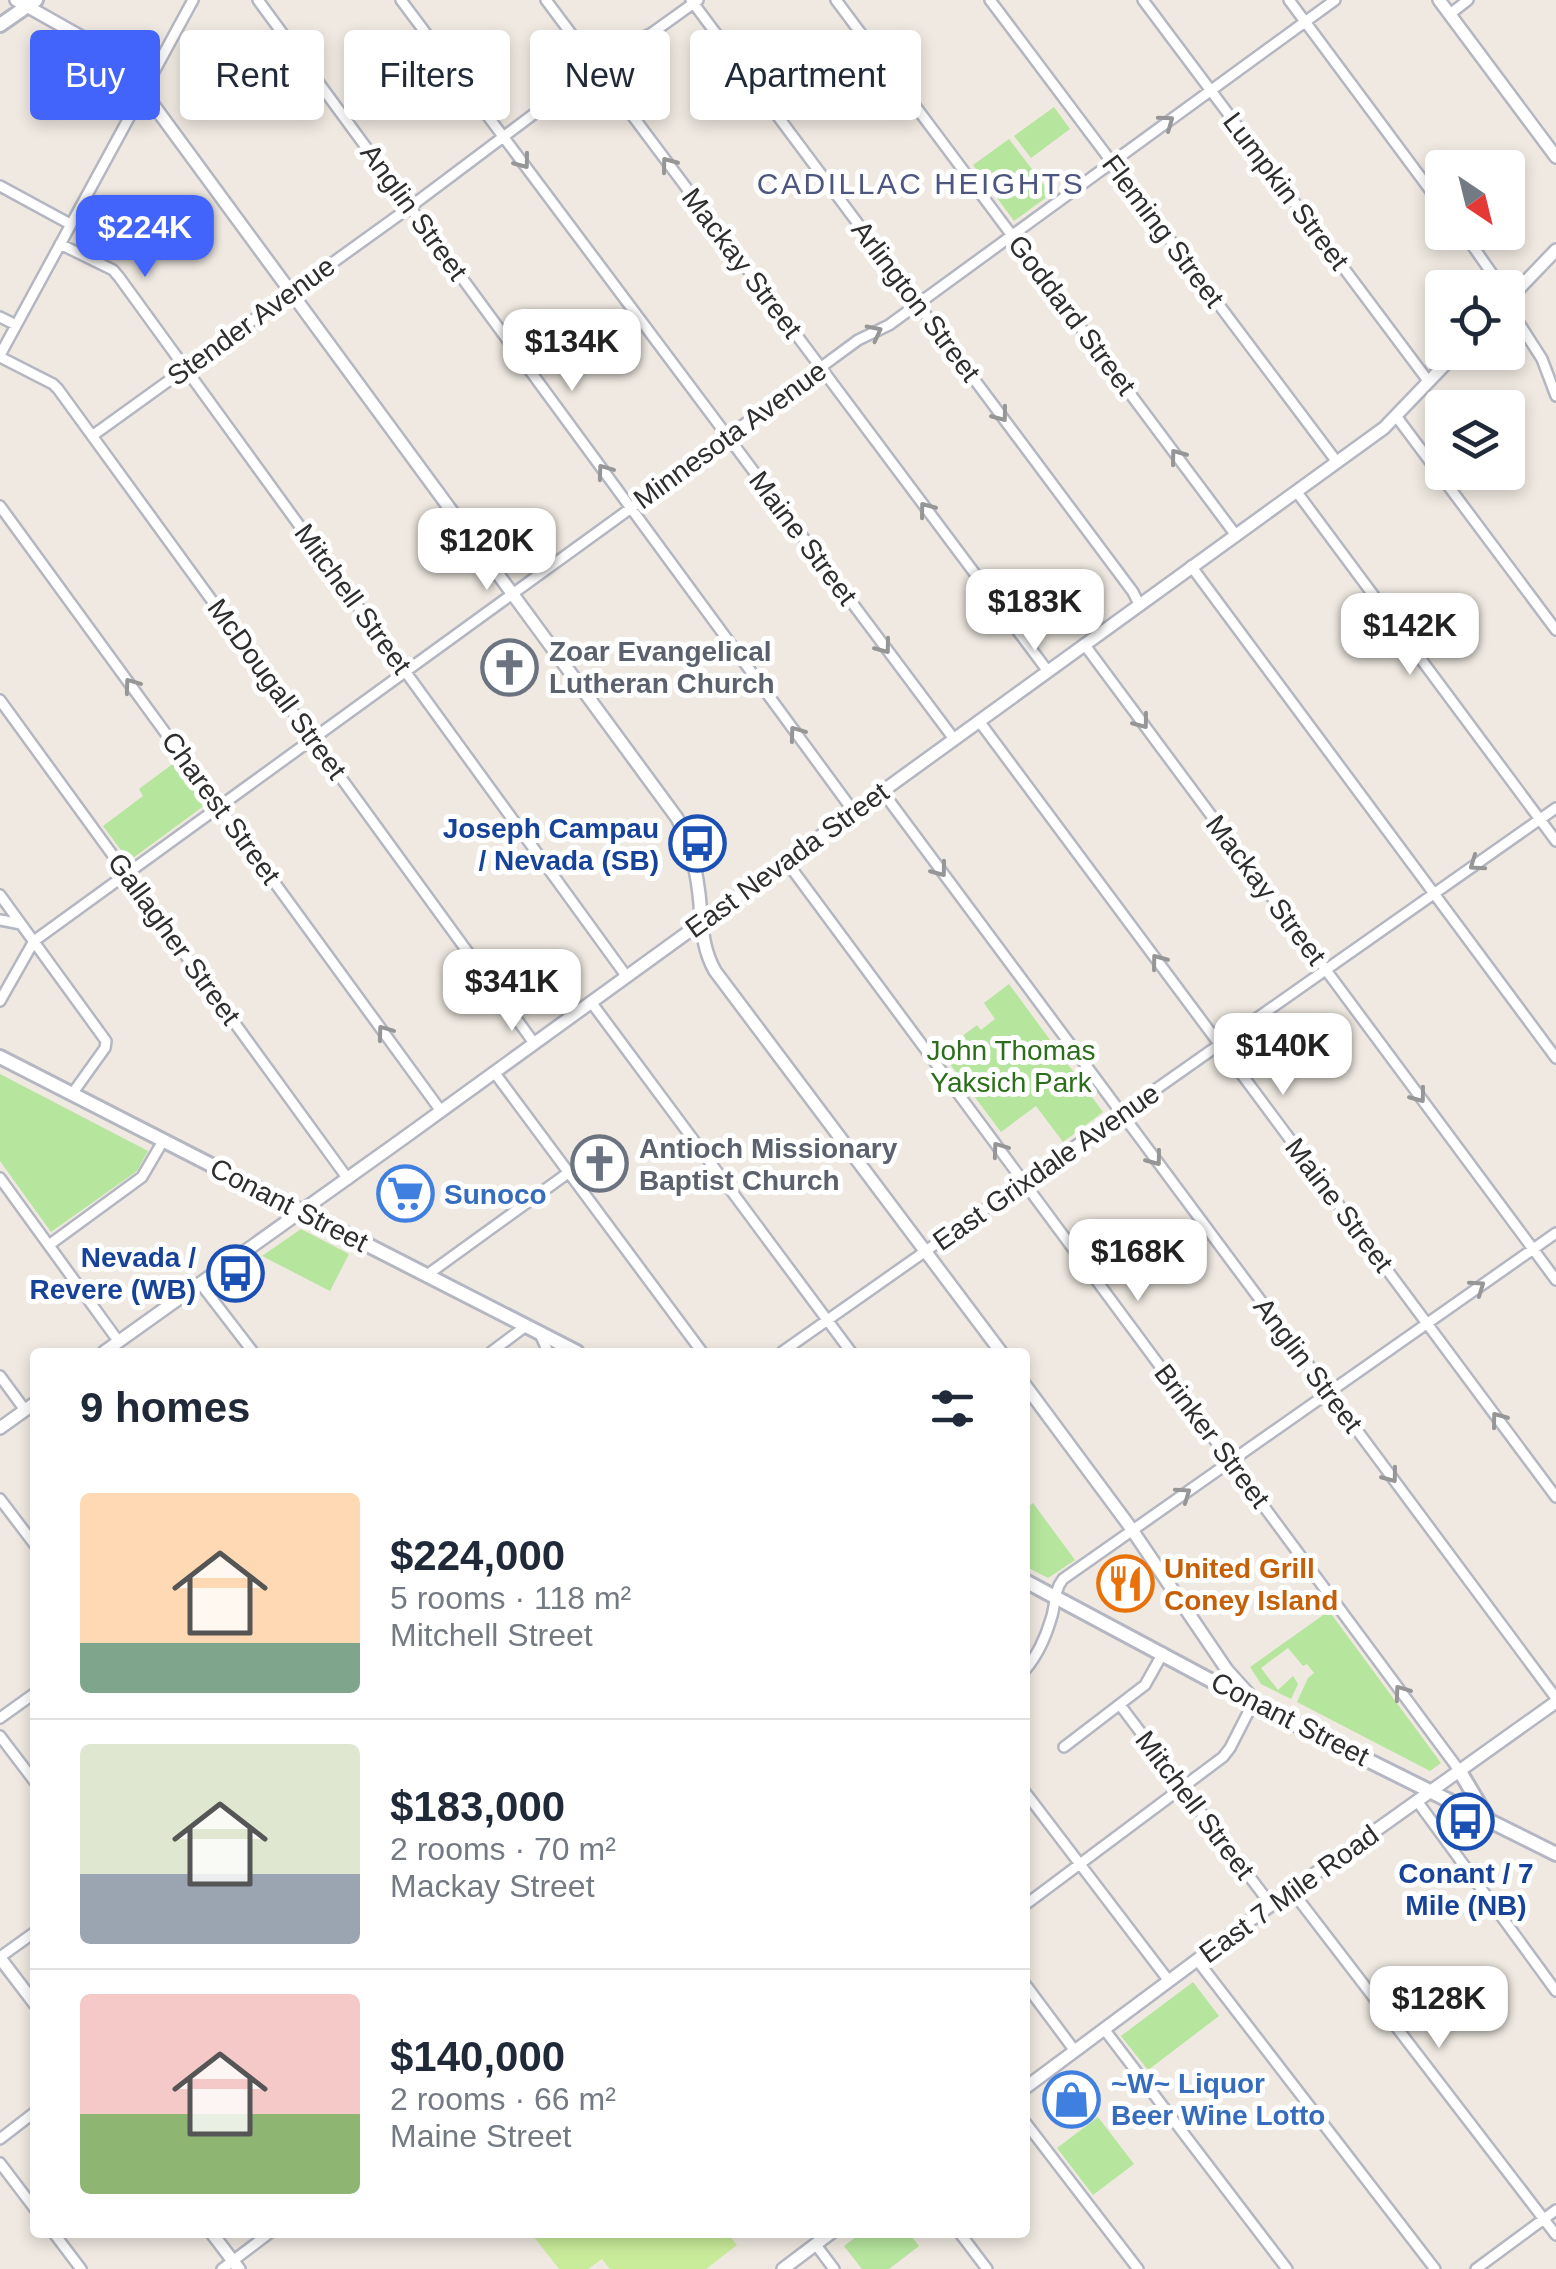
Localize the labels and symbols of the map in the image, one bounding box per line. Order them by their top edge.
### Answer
street label: Lumpkin Street [1217,106,1355,276]
one-way arrow [1156,116,1174,133]
street label: Anglin Street [354,138,474,286]
street label: Fleming Street [1096,149,1230,313]
north arrow [1425,150,1525,250]
one-way arrow [511,151,528,169]
one-way arrow [663,157,680,175]
district label: CADILLAC HEIGHTS [757,167,1085,200]
street label: Mackay Street [676,182,808,344]
pin: $224K [75,195,215,280]
street label: Arlington Street [846,215,987,388]
street label: Goddard Street [1002,229,1142,401]
street label: Stender Avenue [161,250,341,392]
pin: $134K [502,309,642,394]
one-way arrow [865,325,883,344]
street label: Minnesota Avenue [628,355,832,515]
one-way arrow [989,404,1006,422]
one-way arrow [1172,449,1189,467]
one-way arrow [598,464,616,482]
street label: Maine Street [743,465,863,611]
one-way arrow [920,502,937,520]
pin: $120K [417,508,557,593]
street label: Mitchell Street [288,518,418,680]
pin: $183K [965,569,1105,654]
street label: McDougall Street [201,593,353,785]
pin: $142K [1340,593,1480,678]
place label: Zoar Evangelical Lutheran Church [549,636,775,699]
one-way arrow [873,636,890,654]
church icon: Zoar Evangelical Lutheran Church [480,637,540,697]
one-way arrow [124,677,143,696]
one-way arrow [1130,711,1147,729]
street label: Charest Street [155,726,287,890]
one-way arrow [791,726,808,744]
street label: East Nevada Street [680,776,894,944]
street label: Mackay Street [1200,809,1332,971]
place label: Joseph Campau / Nevada (SB) [443,813,659,876]
bus stop icon: Joseph Campau / Nevada (SB) [668,814,728,874]
street label: Gallagher Street [102,847,247,1031]
one-way arrow [1469,852,1488,871]
one-way arrow [928,859,946,877]
pin: $341K [442,949,582,1034]
one-way arrow [1152,954,1169,972]
pin: $140K [1213,1013,1353,1098]
one-way arrow [378,1025,396,1043]
park label: John Thomas Yaksich Park [926,1035,1096,1098]
street label: East Grixdale Avenue [927,1077,1165,1257]
one-way arrow [1407,1085,1425,1103]
street label: Maine Street [1279,1132,1399,1278]
place label: Antioch Missionary Baptist Church [639,1133,898,1196]
church icon: Antioch Missionary Baptist Church [570,1134,630,1194]
one-way arrow [994,1142,1011,1160]
one-way arrow [1143,1148,1160,1166]
street label: Conant Street [205,1152,373,1258]
supermarket icon: Sunoco [375,1164,435,1224]
place label: Sunoco [444,1179,547,1210]
pin: $168K [1068,1219,1208,1304]
place label: Nevada / Revere (WB) [30,1242,196,1305]
bus stop icon: Nevada / Revere (WB) [205,1243,265,1303]
one-way arrow [1467,1281,1486,1299]
street label: Anglin Street [1247,1292,1369,1439]
street label: Brinker Street [1148,1358,1276,1514]
one-way arrow [1492,1412,1509,1430]
one-way arrow [1379,1465,1396,1483]
one-way arrow [1172,1488,1191,1506]
place label: United Grill Coney Island [1164,1553,1338,1616]
restaurant icon: United Grill Coney Island [1095,1554,1155,1614]
street label: Conant Street [1206,1666,1374,1772]
one-way arrow [1396,1685,1413,1703]
street label: Mitchell Street [1129,1725,1261,1885]
bus stop icon: Conant / 7 Mile (NB) [1436,1792,1496,1852]
street label: East 7 Mile Road [1194,1819,1384,1969]
place label: Conant / 7 Mile (NB) [1398,1858,1534,1921]
pin: $128K [1369,1966,1509,2051]
place label: ~W~ Liquor Beer Wine Lotto [1111,2068,1325,2131]
shop icon: ~W~ Liquor Beer Wine Lotto [1042,2069,1102,2129]

